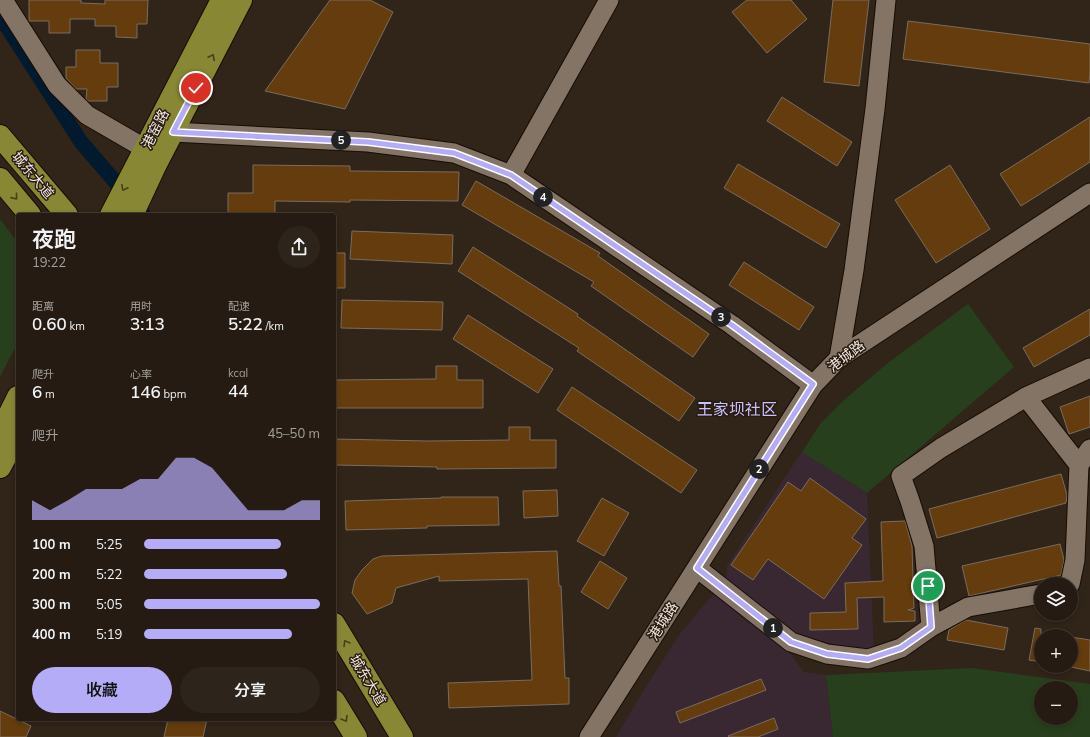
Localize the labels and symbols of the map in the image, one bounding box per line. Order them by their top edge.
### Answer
one-way arrow [207,54,214,61]
pin [179,71,213,105]
street label: 港窑路 [137,106,173,152]
pin: 5 [331,130,351,150]
street label: 城东大道 [8,148,58,202]
one-way arrow [122,184,129,191]
pin: 4 [533,187,553,207]
one-way arrow [10,192,17,199]
pin: 3 [711,307,731,327]
street label: 港城路 [824,336,868,376]
district label: 王家坝社区 [697,399,777,419]
pin: 2 [749,459,769,479]
pin [911,569,945,603]
street label: 港城路 [644,598,682,644]
pin: 1 [763,618,783,638]
one-way arrow [344,640,351,647]
street label: 城东大道 [346,651,390,709]
one-way arrow [340,715,347,722]

